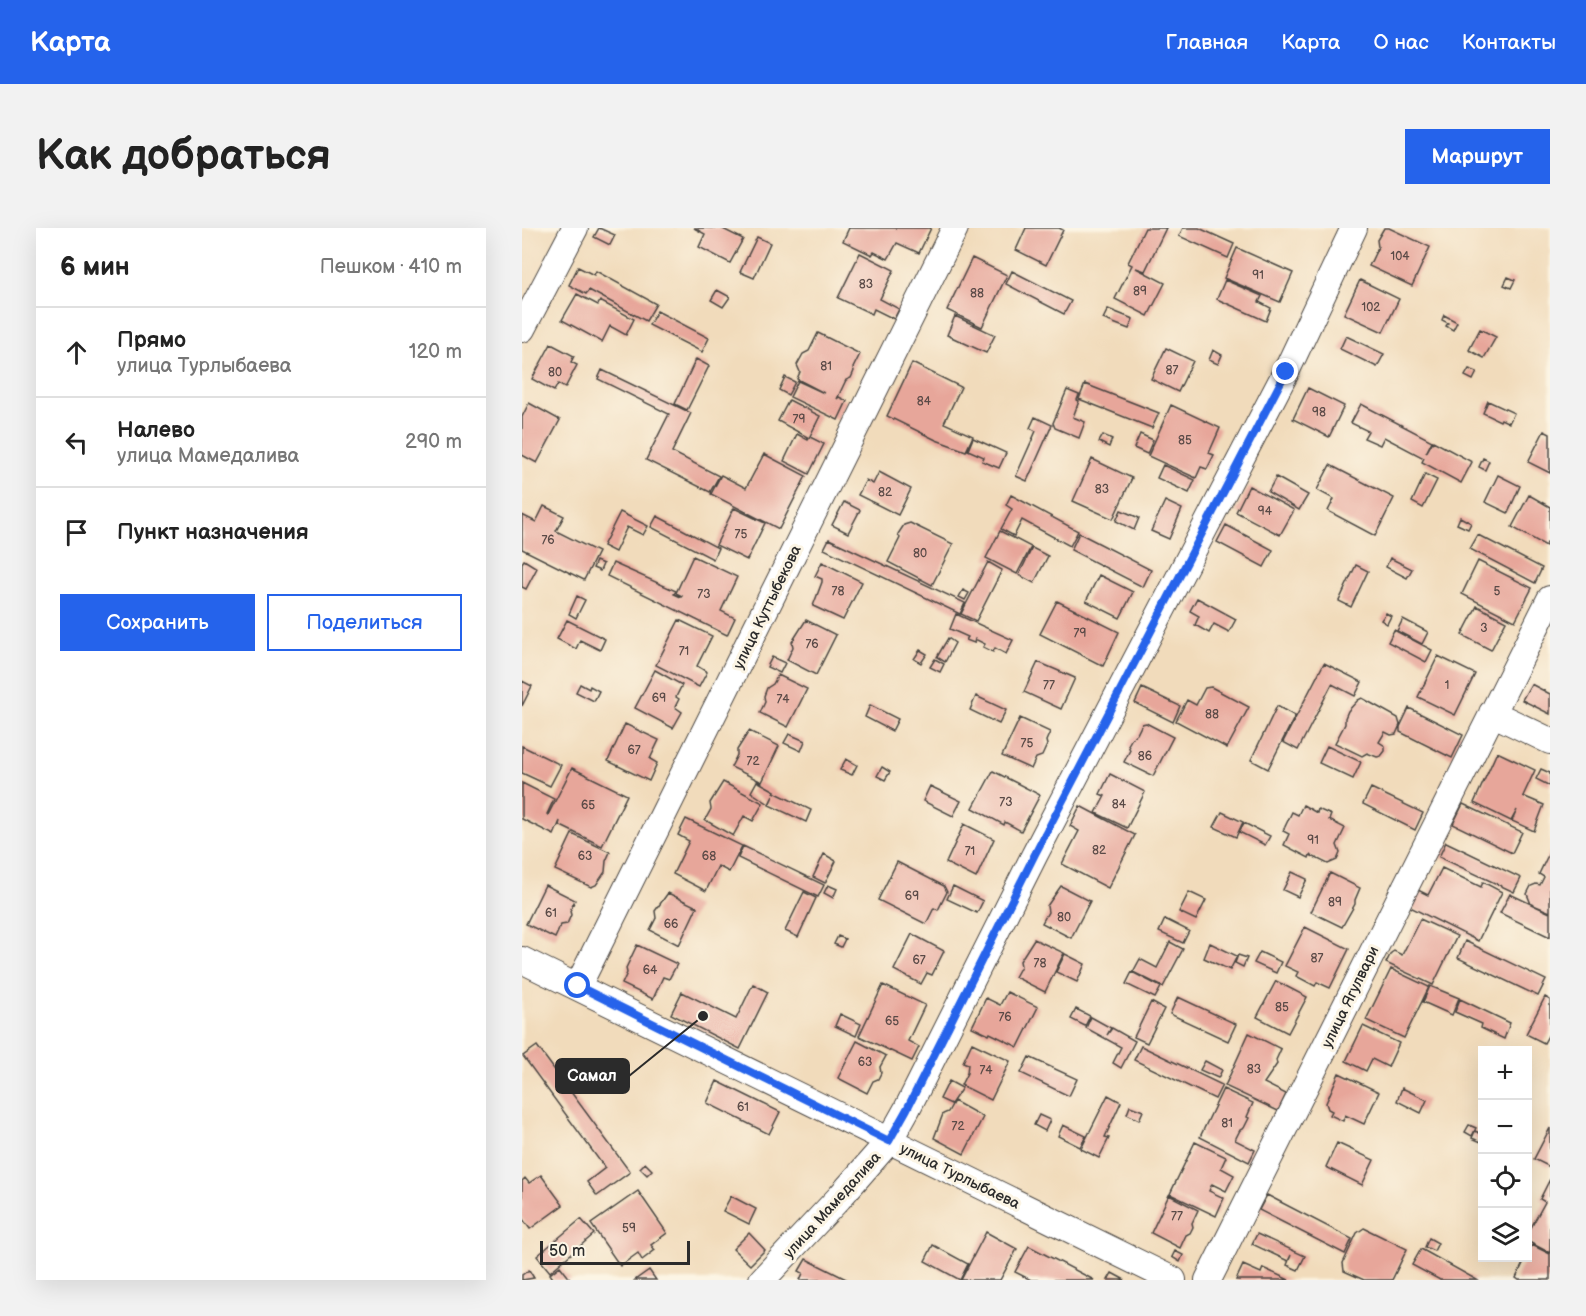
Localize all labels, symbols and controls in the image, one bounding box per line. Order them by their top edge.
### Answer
text: Карта [30,26,110,59]
text: Главная [1165,30,1248,55]
text: Карта [1281,30,1340,55]
text: О нас [1373,30,1429,55]
text: Контакты [1462,30,1556,55]
button: Маршрут [1405,129,1550,184]
text: Как добраться [36,131,331,182]
house number: 104 [1390,249,1410,264]
text: 6 мин [60,252,130,283]
text: Пешком · 410 m [320,255,462,279]
house number: 91 [1252,268,1264,283]
house number: 83 [859,277,873,292]
house number: 89 [1133,284,1147,299]
house number: 88 [970,286,984,301]
house number: 102 [1362,300,1380,315]
text: Прямо [117,327,186,354]
icon: ahead [60,336,93,369]
text: 120 m [409,340,462,364]
text: улица Турлыбаева [117,354,292,378]
route end [1272,358,1298,384]
house number: 81 [820,359,832,374]
house number: 87 [1166,363,1179,378]
house number: 80 [548,365,562,380]
house number: 84 [917,394,932,409]
house number: 98 [1312,405,1326,420]
house number: 79 [793,412,805,427]
text: Налево [117,417,195,444]
icon: left [60,426,93,459]
text: 290 m [405,430,462,454]
house number: 85 [1178,433,1192,448]
text: улица Мамедалива [117,444,299,468]
house number: 83 [1095,482,1109,497]
house number: 82 [878,485,892,500]
house number: 94 [1258,504,1273,519]
icon: arrive [60,516,93,549]
text: Пункт назначения [117,519,309,546]
house number: 75 [735,527,748,542]
house number: 76 [541,533,555,548]
street label: улица Куттыбекова [729,542,806,672]
house number: 80 [913,546,927,561]
house number: 78 [832,584,844,599]
house number: 5 [1494,584,1501,599]
house number: 73 [697,587,711,602]
button: Сохранить [60,594,255,651]
button: Поделиться [267,594,462,651]
house number: 3 [1480,621,1488,636]
house number: 79 [1074,626,1086,641]
house number: 76 [805,637,819,652]
house number: 71 [679,644,689,659]
house number: 77 [1043,678,1055,693]
house number: 1 [1445,678,1449,693]
house number: 69 [652,691,666,706]
house number: 74 [776,692,790,707]
house number: 88 [1205,707,1219,722]
house number: 75 [1021,736,1034,751]
house number: 67 [627,743,641,758]
house number: 86 [1138,749,1152,764]
house number: 72 [747,754,759,769]
house number: 73 [999,795,1013,810]
house number: 84 [1112,797,1127,812]
house number: 65 [581,798,595,813]
house number: 91 [1307,833,1319,848]
house number: 82 [1092,843,1106,858]
house number: 71 [965,844,975,859]
house number: 63 [578,849,592,864]
house number: 68 [702,849,716,864]
house number: 69 [905,889,919,904]
house number: 89 [1328,895,1342,910]
house number: 61 [545,906,557,921]
house number: 80 [1057,910,1071,925]
house number: 66 [664,917,678,932]
street label: улица Ягулвари [1318,943,1383,1051]
house number: 87 [1311,951,1324,966]
house number: 67 [912,953,926,968]
house number: 78 [1034,956,1046,971]
house number: 64 [643,963,658,978]
route start [564,972,590,998]
house number: 85 [1275,1000,1289,1015]
house number: 76 [998,1010,1012,1025]
house number: 65 [885,1014,899,1029]
map controls [1478,1046,1532,1262]
button: + [1478,1046,1532,1100]
house number: 63 [858,1055,872,1070]
callout: Самал [556,1059,629,1093]
house number: 83 [1247,1062,1261,1077]
house number: 74 [979,1063,993,1078]
text: Самал [567,1067,617,1086]
house number: 61 [737,1100,749,1115]
button: − [1478,1100,1532,1154]
house number: 81 [1221,1116,1233,1131]
house number: 72 [952,1119,964,1134]
street label: улица Турлыбаева [897,1139,1023,1214]
street label: улица Мамедалива [780,1148,885,1263]
button: locate [1478,1154,1532,1208]
button: layers [1478,1208,1532,1262]
house number: 77 [1171,1209,1183,1224]
house number: 59 [622,1221,636,1236]
scale bar [540,1238,690,1266]
text: 50 m [549,1242,585,1261]

